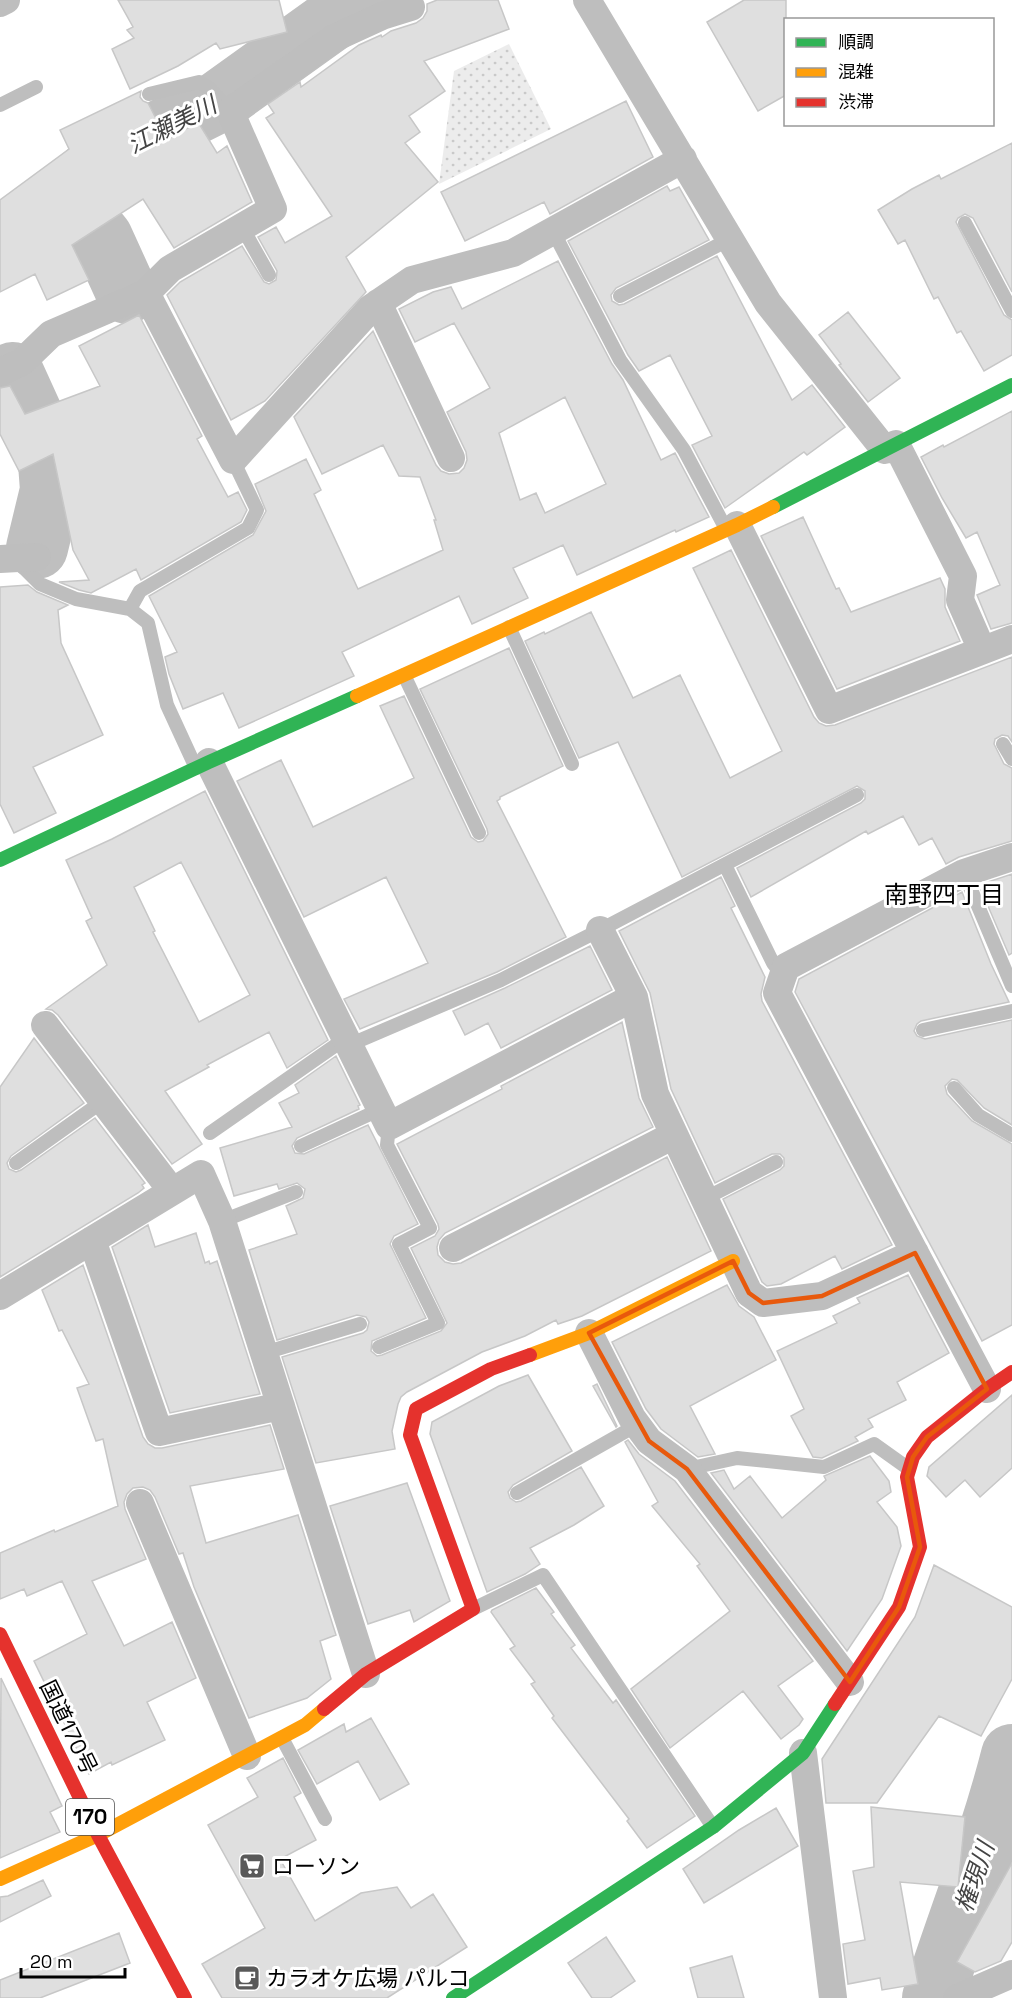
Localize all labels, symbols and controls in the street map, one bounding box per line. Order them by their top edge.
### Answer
legend [784,18,994,126]
text: 順調 [838,30,874,53]
text: 混雑 [838,60,874,83]
water label: 江瀬美川 [122,88,224,160]
text: 渋滞 [838,90,874,113]
district label: 南野四丁目 [884,879,1004,910]
street label: 国道170号 [34,1675,104,1779]
road number: 170 [66,1799,114,1835]
water label: 権現川 [948,1835,1002,1916]
supermarket icon: ローソン [237,1851,267,1881]
place label: ローソン [272,1852,360,1880]
scale bar [21,1941,124,1979]
text: 20 m [30,1950,73,1973]
cafe icon: カラオケ広場 パルコ [232,1963,262,1993]
place label: カラオケ広場 パルコ [266,1964,469,1992]

